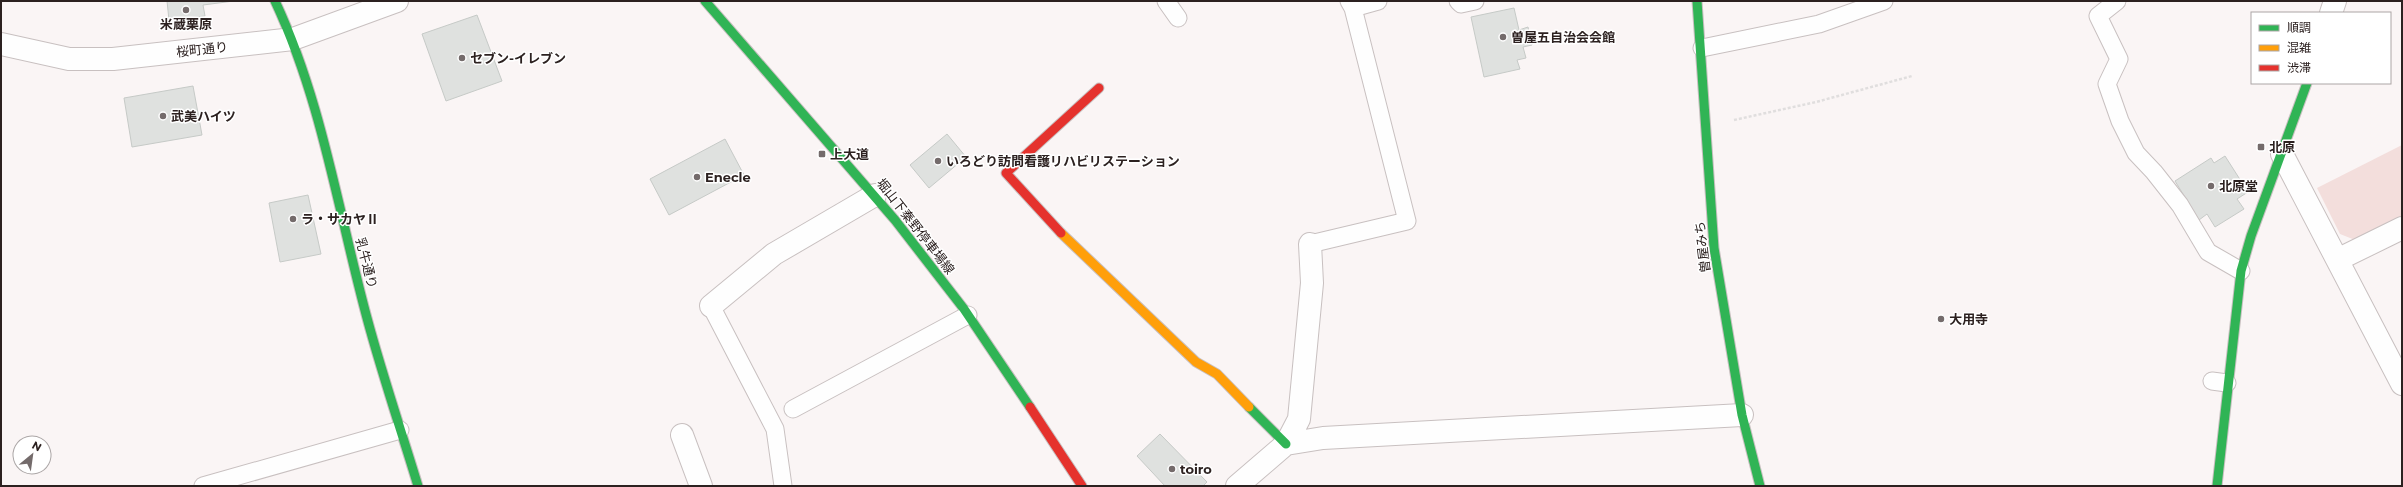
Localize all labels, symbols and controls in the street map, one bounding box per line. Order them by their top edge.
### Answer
marker: 米蔵栗原 [181,5,191,15]
legend [2251,12,2391,84]
place label: 米蔵栗原 [160,16,212,32]
text: 順調 [2287,20,2311,35]
place label: 曽屋五自治会会館 [1511,29,1615,45]
marker: 曽屋五自治会会館 [1498,32,1508,42]
street label: 桜町通り [175,38,229,60]
text: 混雑 [2287,40,2311,55]
place label: セブン-イレブン [470,50,566,66]
marker: セブン-イレブン [457,53,467,63]
text: 渋滞 [2287,60,2311,75]
place label: 武美ハイツ [171,108,236,124]
marker: 武美ハイツ [158,111,168,121]
place label: 北原 [2269,139,2295,155]
marker: 北原 [2256,142,2266,152]
place label: 上大道 [830,146,869,162]
marker: 上大道 [817,149,827,159]
place label: いろどり訪問看護リハビリステーション [946,153,1180,169]
marker: いろどり訪問看護リハビリステーション [933,156,943,166]
place label: Enecle [705,169,751,185]
marker: Enecle [692,172,702,182]
street label: 堀山下秦野停車場線 [874,175,958,277]
place label: 北原堂 [2219,178,2258,194]
marker: 北原堂 [2206,181,2216,191]
place label: ラ・サカヤⅡ [301,211,379,227]
marker: ラ・サカヤⅡ [288,214,298,224]
street label: 曽屋みち [1691,220,1713,274]
street label: 乳牛通り [353,236,381,290]
place label: 大用寺 [1949,311,1988,327]
marker: 大用寺 [1936,314,1946,324]
north arrow [12,435,52,475]
text: N [30,438,44,455]
place label: toiro [1180,461,1212,477]
marker: toiro [1167,464,1177,474]

